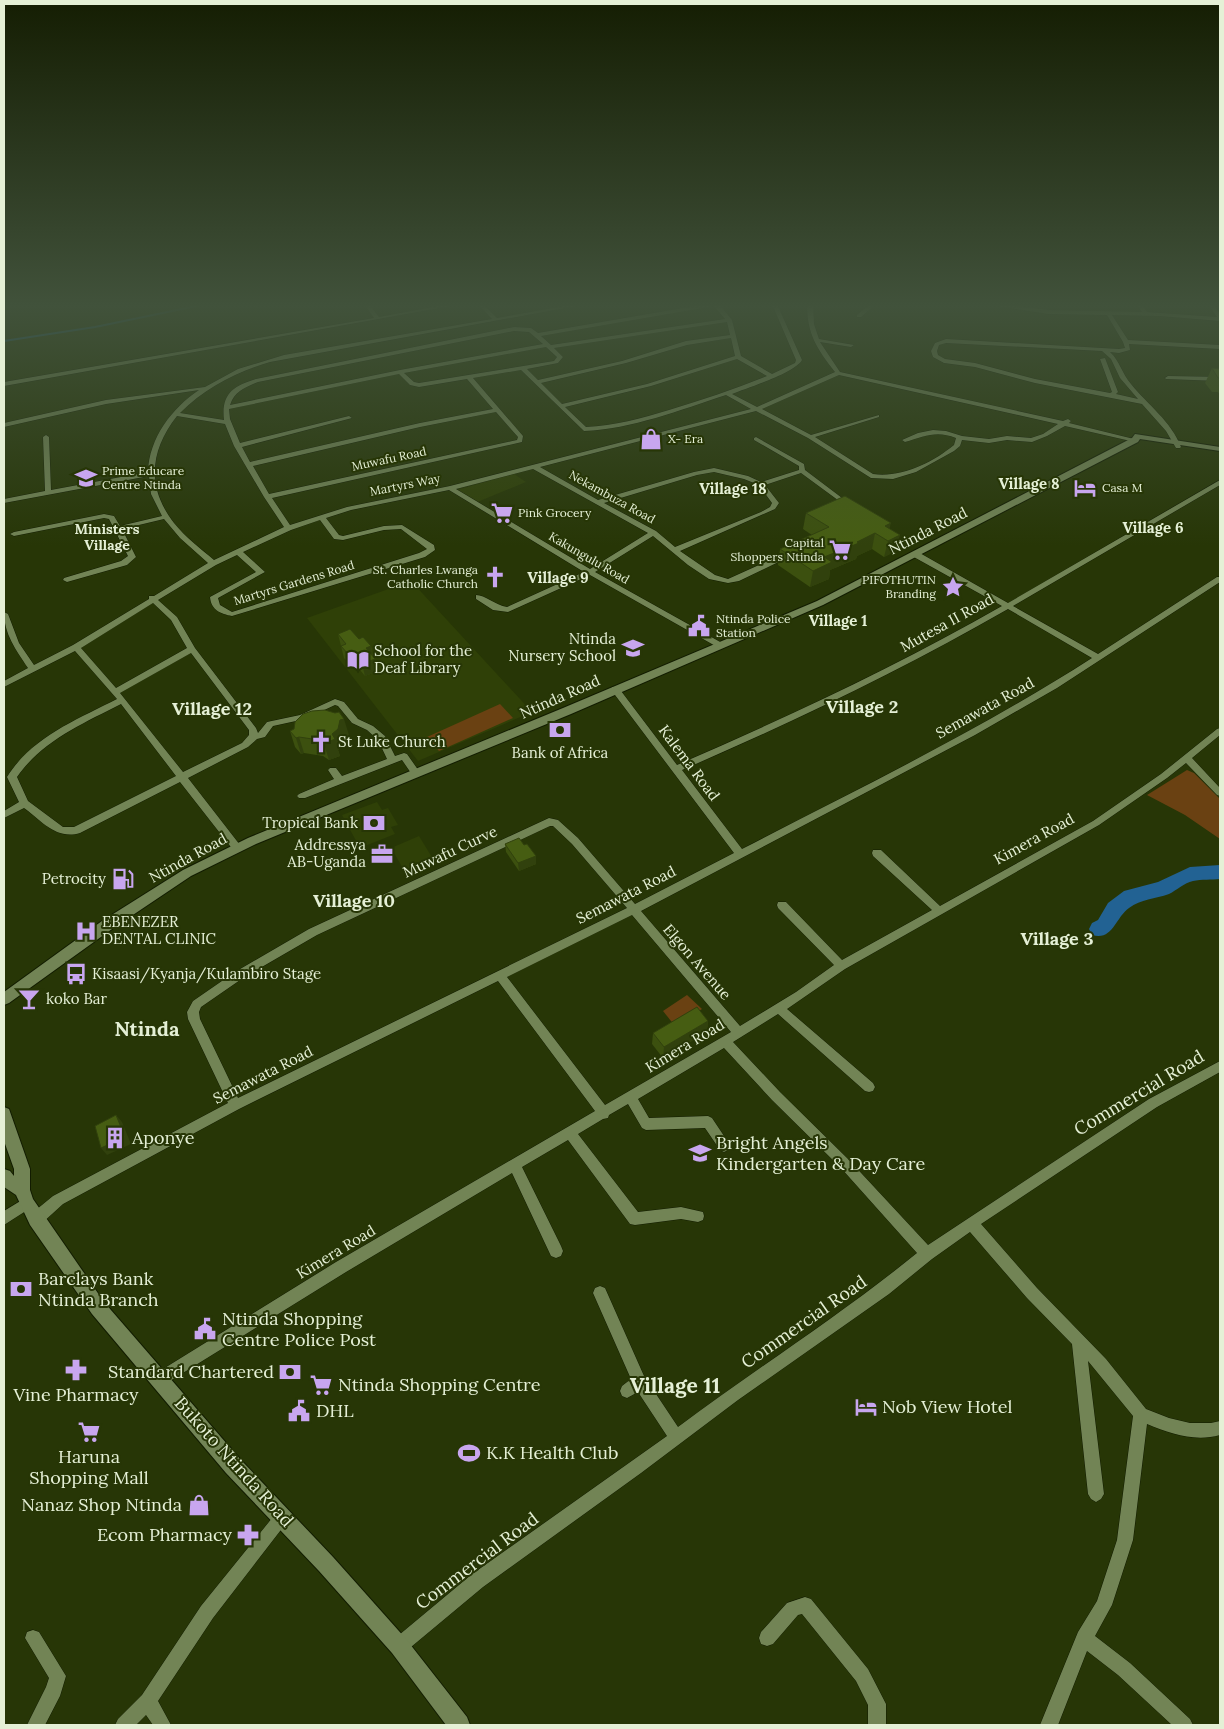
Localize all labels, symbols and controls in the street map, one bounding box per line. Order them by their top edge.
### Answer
shop icon: X- Era [638,426,664,452]
place label: X- Era [668,431,703,446]
street label: Muwafu Road [350,443,428,474]
place label: Prime Educare Centre Ntinda [102,463,185,492]
school or university icon: Prime Educare Centre Ntinda [73,465,99,491]
street label: Nekambuza Road [566,467,658,526]
street label: Martyrs Way [368,470,442,499]
district label: Village 8 [998,474,1060,493]
hotel icon: Casa M [1072,475,1098,501]
district label: Village 18 [699,479,767,498]
place label: Casa M [1102,480,1143,495]
supermarket icon: Pink Grocery [489,500,515,526]
street label: Ntinda Road [885,503,970,559]
place label: Pink Grocery [518,505,592,520]
district label: Village 6 [1122,518,1184,537]
district label: Ministers Village [74,520,140,554]
street label: Kakungulu Road [546,528,632,587]
place label: Capital Shoppers Ntinda [730,535,824,564]
supermarket icon: Capital Shoppers Ntinda [827,537,853,563]
street label: Martyrs Gardens Road [232,557,356,608]
place label: St. Charles Lwanga Catholic Church [373,562,478,591]
church icon: St. Charles Lwanga Catholic Church [482,564,508,590]
district label: Village 9 [527,568,589,587]
place label: PIFOTHUTIN Branding [862,572,936,601]
place icon: PIFOTHUTIN Branding [940,574,966,600]
street label: Mutesa II Road [897,589,997,656]
place label: Ntinda Police Station [716,611,791,640]
district label: Village 1 [809,611,867,630]
public building icon: Ntinda Police Station [686,613,712,639]
place label: Ntinda Nursery School [508,629,616,665]
school or university icon: Ntinda Nursery School [620,635,646,661]
place label: School for the Deaf Library [374,641,472,677]
library icon: School for the Deaf Library [345,647,371,673]
street label: Ntinda Road [517,670,603,723]
street label: Semawata Road [932,673,1037,742]
district label: Village 2 [826,695,898,718]
district label: Village 12 [172,697,252,720]
bank icon: Bank of Africa [547,717,573,743]
street label: Kalema Road [655,721,724,804]
church icon: St Luke Church [308,729,334,755]
place label: St Luke Church [338,732,446,751]
place label: Bank of Africa [512,743,609,762]
street label: Kimera Road [990,809,1077,868]
bank icon: Tropical Bank [361,810,387,836]
place label: Tropical Bank [262,813,358,832]
street label: Muwafu Curve [400,821,500,882]
street label: Ntinda Road [146,828,230,887]
place label: Addressya AB-Uganda [286,835,366,871]
office icon: Addressya AB-Uganda [369,841,395,867]
street label: Semawata Road [573,861,679,928]
fuel station icon: Petrocity [110,866,136,892]
place label: Petrocity [42,869,106,888]
district label: Village 10 [313,889,395,912]
place label: EBENEZER DENTAL CLINIC [102,912,217,948]
hospital icon: EBENEZER DENTAL CLINIC [73,918,99,944]
street label: Elgon Avenue [659,920,736,1004]
district label: Village 3 [1020,927,1094,950]
bus stop icon: Kisaasi/Kyanja/Kulambiro Stage [63,961,89,987]
place label: Kisaasi/Kyanja/Kulambiro Stage [92,964,321,984]
bar icon: koko Bar [16,986,42,1012]
place label: koko Bar [46,989,107,1008]
street label: Kimera Road [642,1015,728,1077]
district label: Ntinda [115,1016,180,1041]
street label: Semawata Road [210,1041,316,1108]
street label: Commercial Road [1069,1044,1208,1141]
building icon: Aponye [102,1125,128,1151]
place label: Aponye [131,1126,195,1149]
place label: Bright Angels Kindergarten & Day Care [716,1131,925,1175]
school or university icon: Bright Angels Kindergarten & Day Care [687,1140,713,1166]
street label: Kimera Road [293,1221,379,1283]
place label: Barclays Bank Ntinda Branch [38,1267,159,1311]
street label: Commercial Road [736,1270,871,1373]
bank icon: Barclays Bank Ntinda Branch [8,1276,34,1302]
place label: Ntinda Shopping Centre Police Post [222,1307,376,1351]
public building icon: Ntinda Shopping Centre Police Post [192,1316,218,1342]
pharmacy icon: Vine Pharmacy [63,1357,89,1383]
bank icon: Standard Chartered [277,1359,303,1385]
place label: Standard Chartered [108,1360,274,1383]
supermarket icon: Ntinda Shopping Centre [308,1372,334,1398]
district label: Village 11 [630,1372,720,1399]
place label: Ntinda Shopping Centre [338,1373,541,1396]
place label: Vine Pharmacy [13,1383,139,1406]
street label: Bukoto Ntinda Road [170,1392,299,1532]
hotel icon: Nob View Hotel [853,1394,879,1420]
place label: Nob View Hotel [882,1395,1013,1418]
public building icon: DHL [286,1398,312,1424]
place label: DHL [316,1399,354,1422]
supermarket icon: Haruna Shopping Mall [76,1419,102,1445]
sports icon: K.K Health Club [456,1440,482,1466]
place label: K.K Health Club [486,1441,618,1464]
place label: Haruna Shopping Mall [29,1445,149,1489]
shop icon: Nanaz Shop Ntinda [186,1492,212,1518]
place label: Nanaz Shop Ntinda [21,1493,182,1516]
street label: Commercial Road [411,1507,543,1614]
pharmacy icon: Ecom Pharmacy [235,1522,261,1548]
place label: Ecom Pharmacy [97,1523,232,1546]

